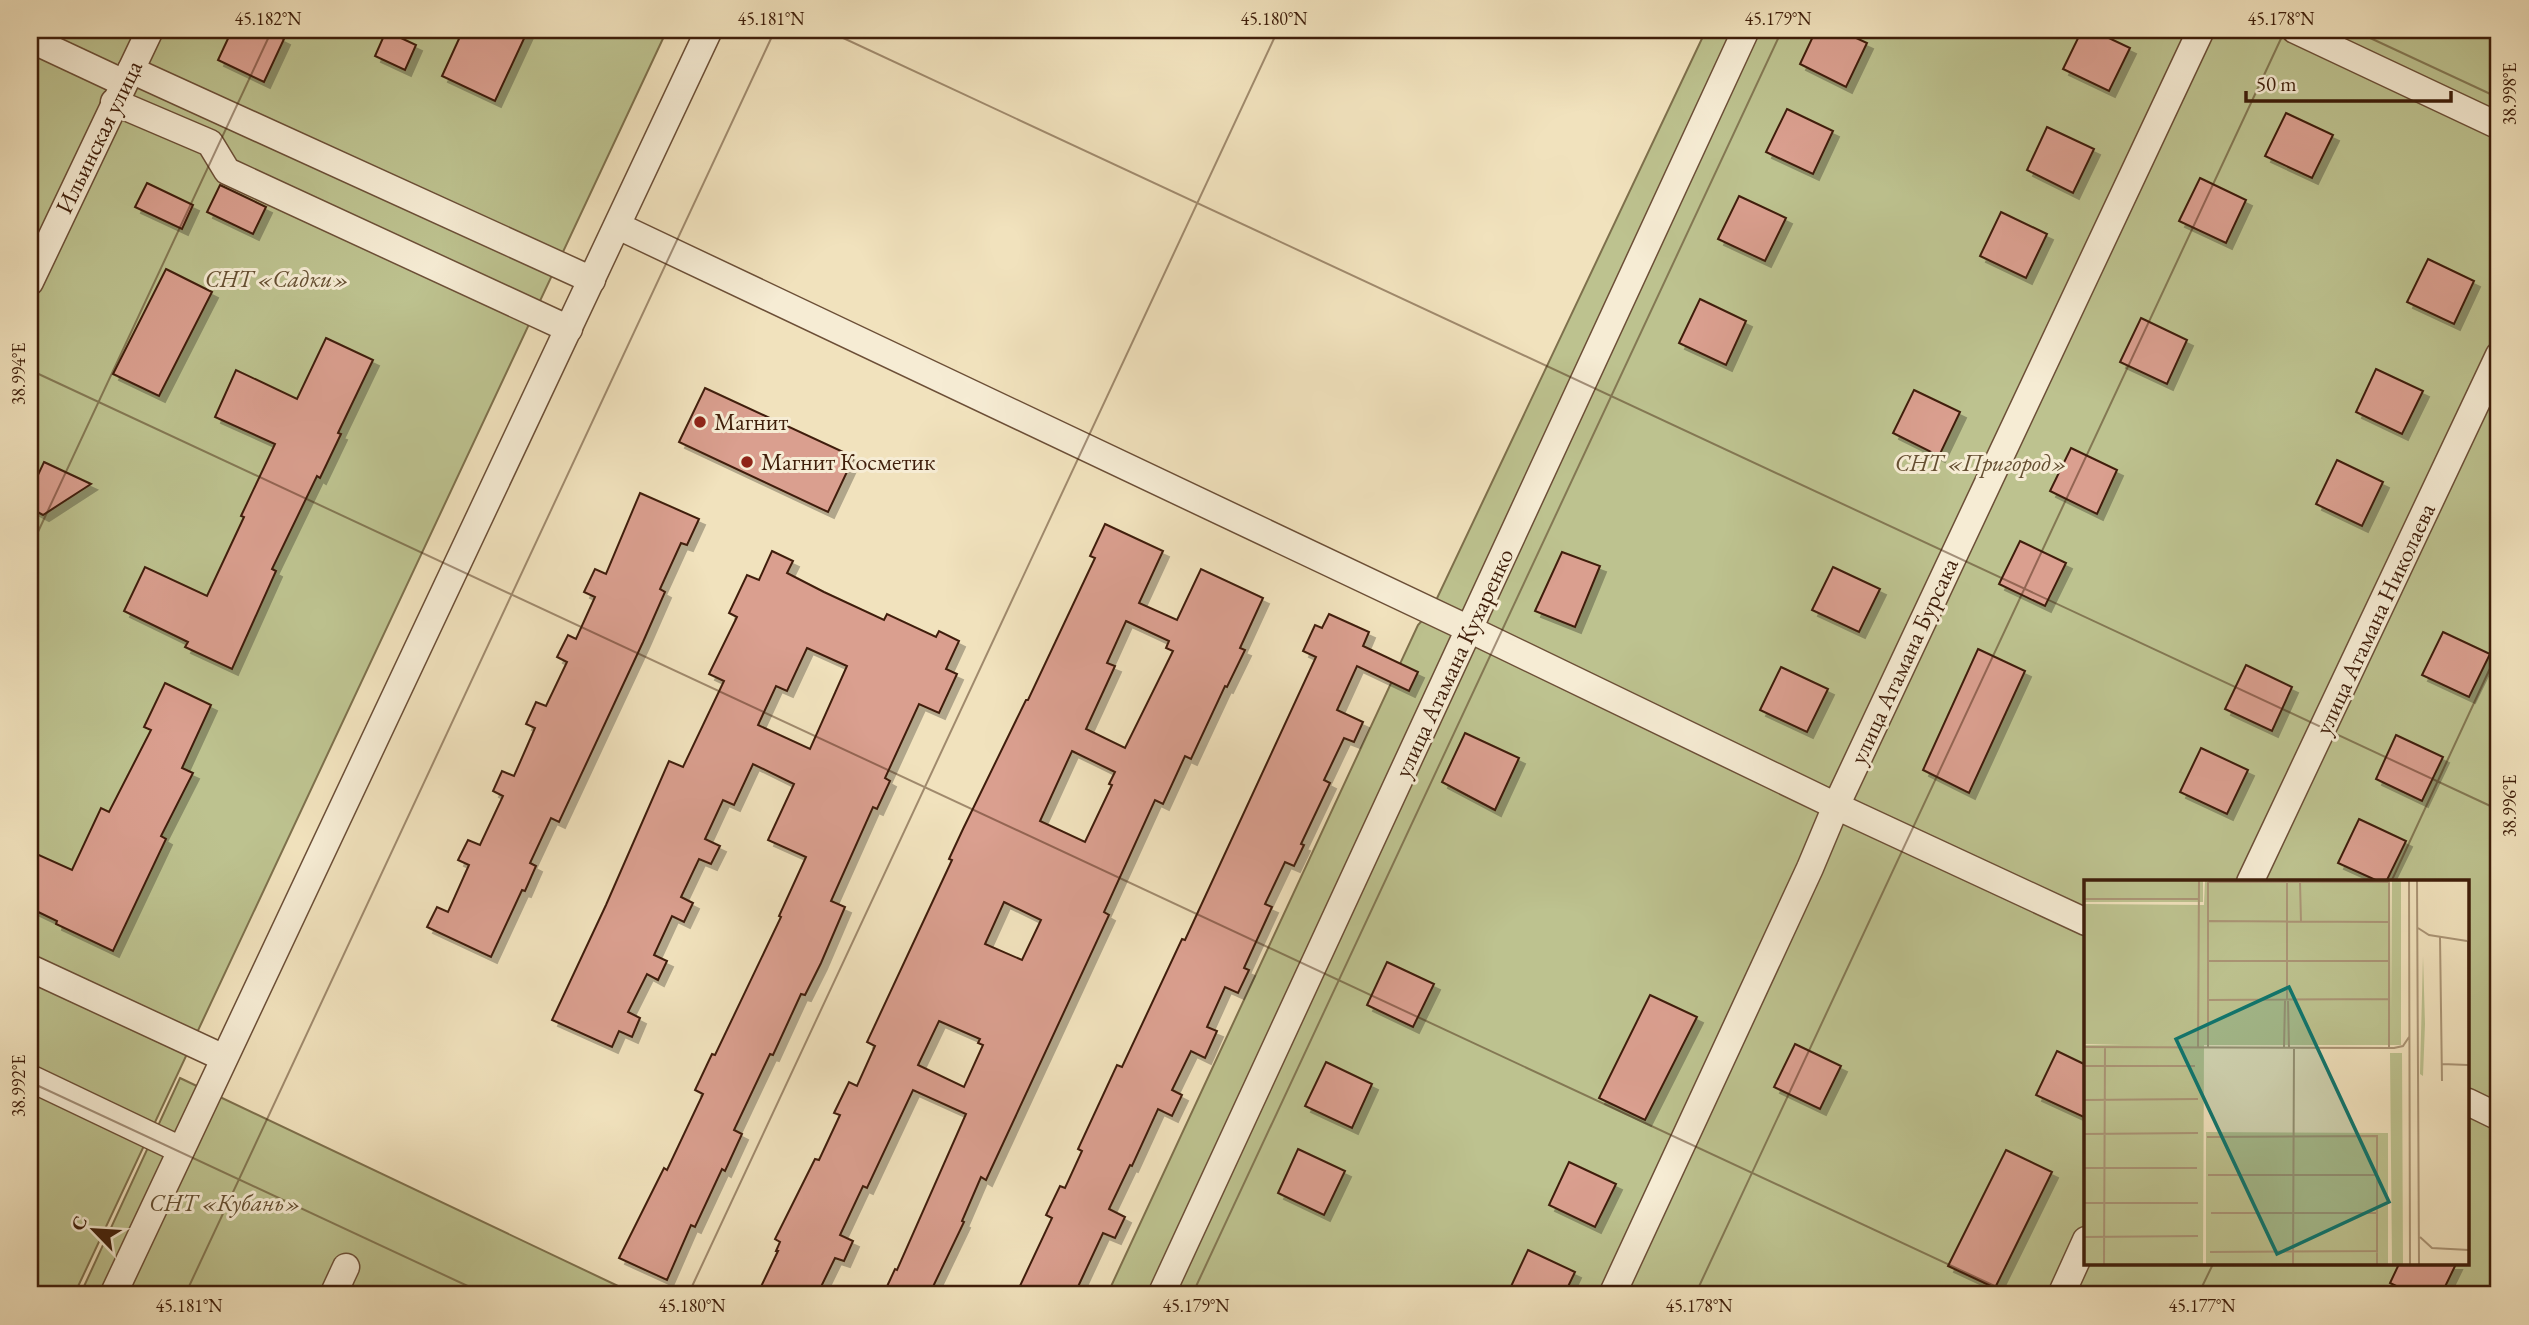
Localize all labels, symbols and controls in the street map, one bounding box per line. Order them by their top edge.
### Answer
text: 45.182°N [235,7,302,30]
text: 45.181°N [738,7,805,30]
text: 45.180°N [1241,7,1308,30]
text: 45.179°N [1745,7,1812,30]
text: 45.178°N [2248,7,2315,30]
street label: Ильинская улица [48,55,149,219]
scale bar [2246,60,2450,104]
text: 38.998°E [2498,63,2521,125]
text: 50 m [2256,70,2297,97]
park label: СНТ «Садки» [205,263,349,294]
text: 38.994°E [7,343,30,405]
place label: Магнит [714,406,788,437]
marker: Магнит [692,414,708,430]
place label: Магнит Косметик [761,446,936,477]
park label: СНТ «Пригород» [1895,447,2067,478]
marker: Магнит Косметик [739,454,755,470]
street label: улица Атамана Николаева [2307,498,2442,740]
street label: улица Атамана Кухаренко [1387,543,1520,782]
street label: улица Атамана Бурсака [1842,552,1965,769]
text: 38.996°E [2498,775,2521,837]
inset map [2084,880,2470,1266]
text: 38.992°E [7,1055,30,1117]
park label: СНТ «Кубань» [149,1187,301,1218]
north arrow [60,1196,130,1266]
text: С [65,1212,93,1234]
text: 45.181°N [156,1294,223,1317]
text: 45.180°N [659,1294,726,1317]
text: 45.179°N [1163,1294,1230,1317]
text: 45.178°N [1666,1294,1733,1317]
text: 45.177°N [2169,1294,2236,1317]

